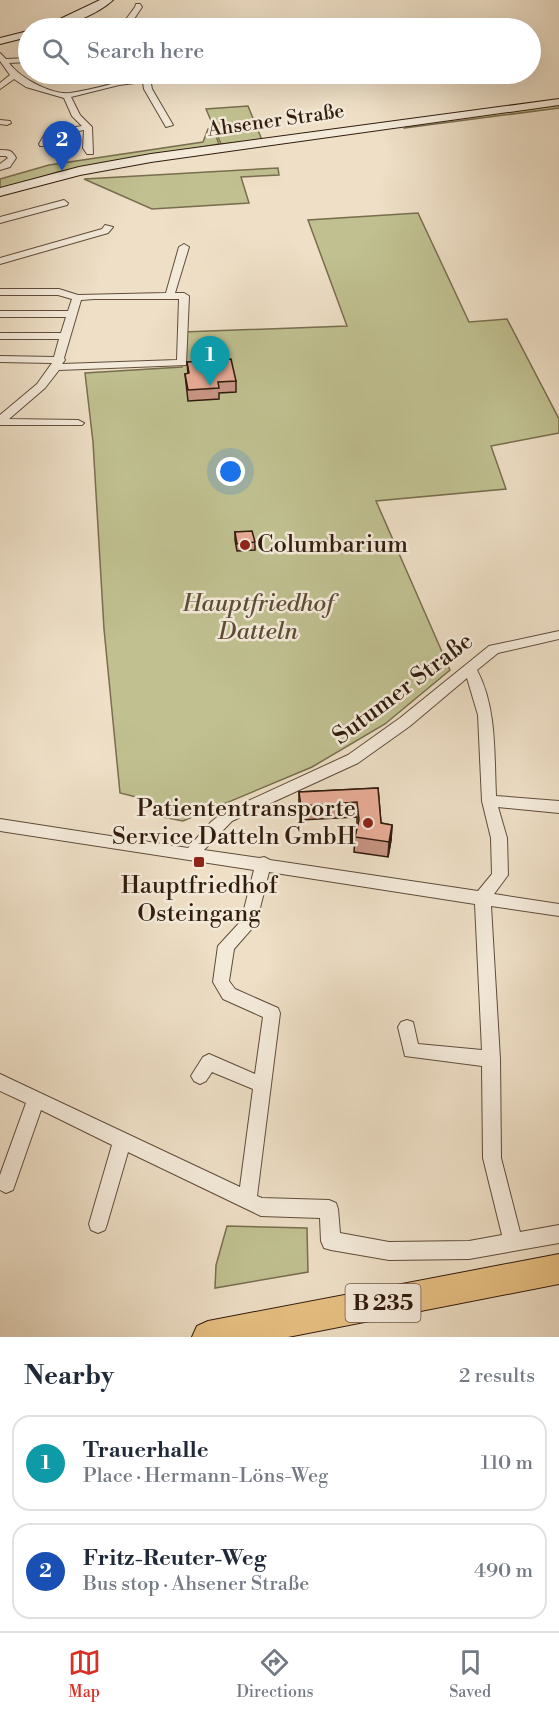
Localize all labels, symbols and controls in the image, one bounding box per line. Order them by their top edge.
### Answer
search box [18,18,541,84]
icon: search [39,35,72,68]
text: Search here [87,38,204,65]
street label: Ahsener Straße [205,99,346,143]
pin: 2 [42,122,82,171]
pin: 1 [190,336,230,386]
your location [216,457,245,486]
place label: Columbarium [257,530,408,560]
marker: Columbarium [238,538,252,552]
park label: Hauptfriedhof Datteln [181,589,339,647]
street label: Sutumer Straße [327,626,479,752]
place label: Patiententransporte Service Datteln GmbH [112,794,356,852]
marker: Patiententransporte Service Datteln GmbH [361,816,375,830]
marker: Hauptfriedhof Osteingang [192,855,206,869]
place label: Hauptfriedhof Osteingang [121,871,279,929]
road number: B 235 [346,1284,421,1322]
text: Nearby [24,1360,114,1392]
text: 2 results [459,1364,535,1389]
text: Trauerhalle [83,1437,209,1464]
text: 1 [41,1451,50,1476]
text: 110 m [481,1451,533,1476]
text: Place · Hermann-Löns-Weg [83,1464,328,1489]
text: Fritz-Reuter-Weg [83,1545,266,1572]
text: 2 [39,1559,52,1584]
text: 490 m [474,1559,533,1584]
text: Bus stop · Ahsener Straße [83,1572,309,1597]
tab: Map [68,1646,101,1702]
tab: Directions [236,1646,314,1702]
tab: Saved [449,1646,491,1702]

